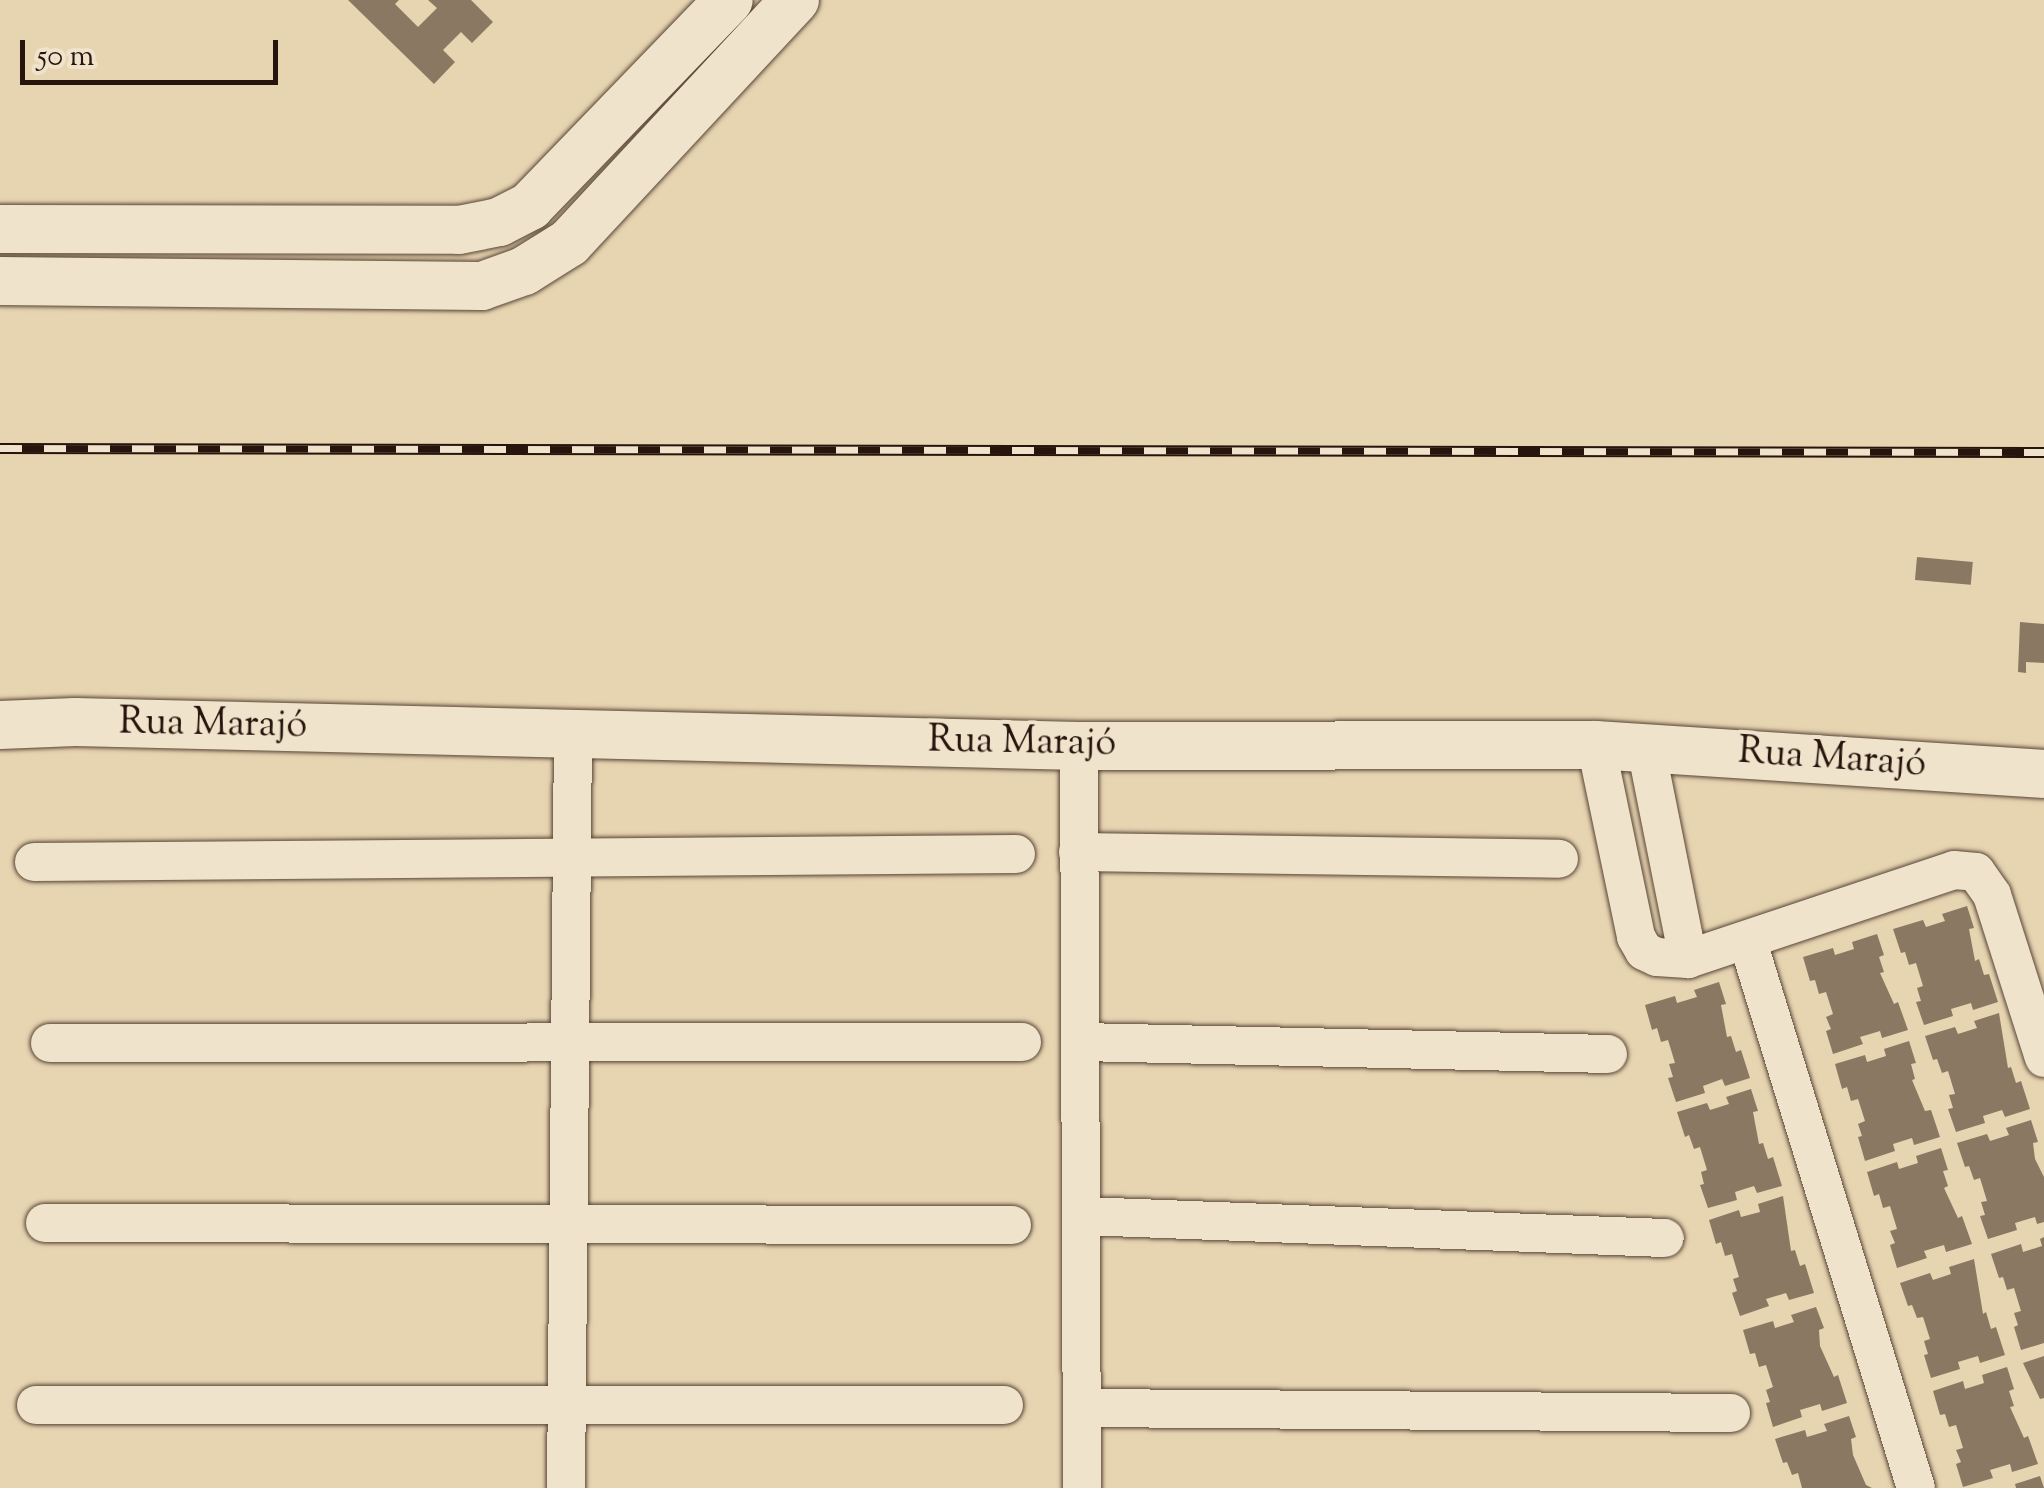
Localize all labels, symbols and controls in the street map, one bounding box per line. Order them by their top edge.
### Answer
scale bar [25,20,282,82]
text: 50 m [37,36,94,79]
street label: Rua Marajó [118,702,308,750]
street label: Rua Marajó [927,720,1117,768]
street label: Rua Marajó [1736,731,1928,789]

